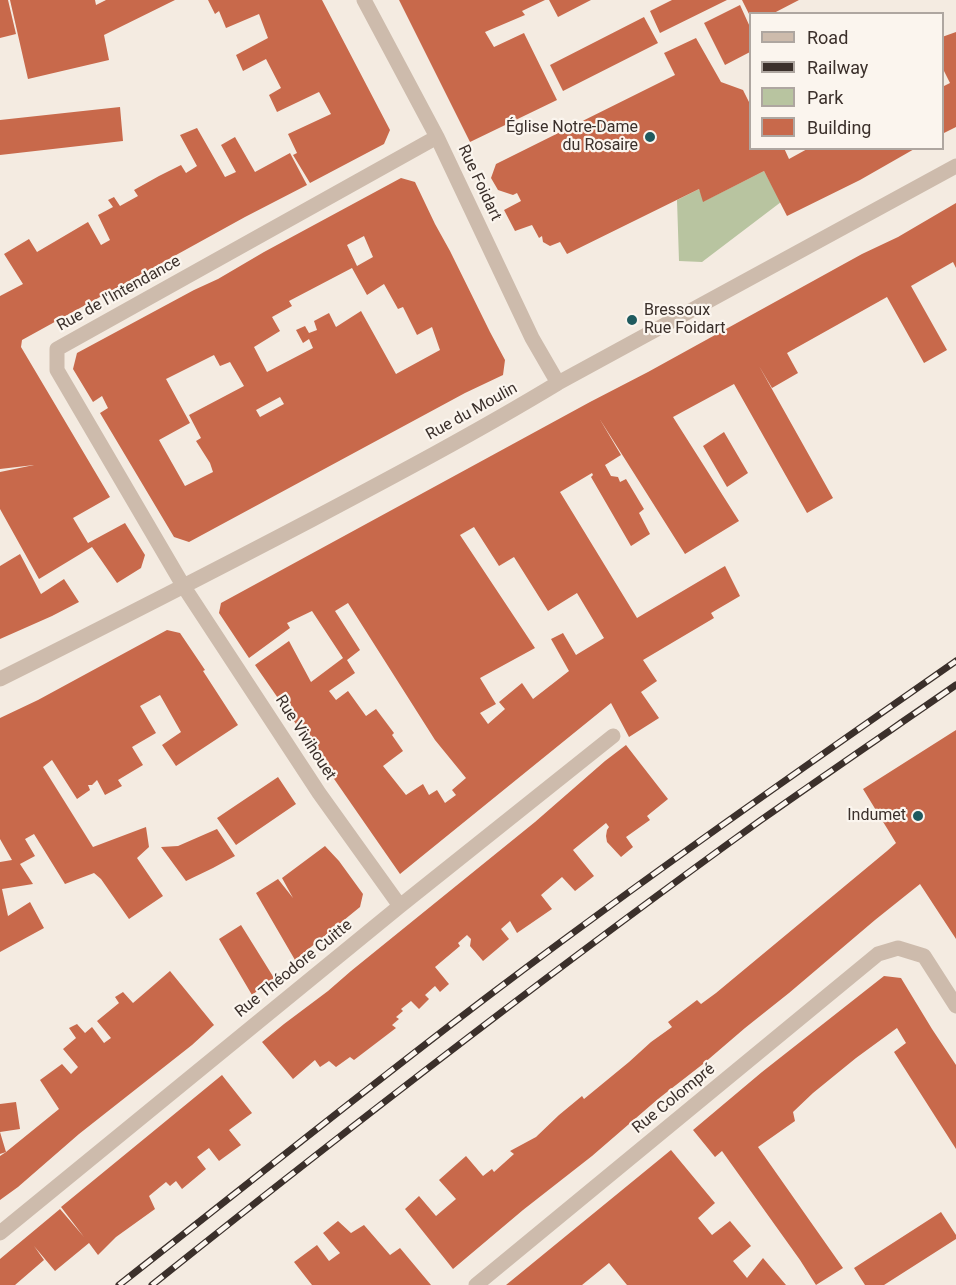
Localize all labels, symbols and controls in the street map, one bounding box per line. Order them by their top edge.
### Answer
legend [749,12,944,150]
text: Road [807,27,848,48]
text: Railway [807,57,868,78]
text: Park [807,87,843,108]
text: Building [807,117,871,138]
place label: Église Notre-Dame du Rosaire [506,118,638,156]
marker: Église Notre-Dame du Rosaire [643,130,657,144]
street label: Rue Foidart [453,142,505,224]
street label: Rue de l'Intendance [54,252,184,336]
place label: Bressoux Rue Foidart [644,301,726,339]
marker: Bressoux Rue Foidart [625,313,639,327]
street label: Rue du Moulin [423,379,521,445]
street label: Rue Vivihouet [270,692,340,784]
place label: Indumet [847,806,906,826]
marker: Indumet [911,809,925,823]
street label: Rue Théodore Cuitte [232,916,356,1022]
street label: Rue Colompré [629,1060,719,1138]

